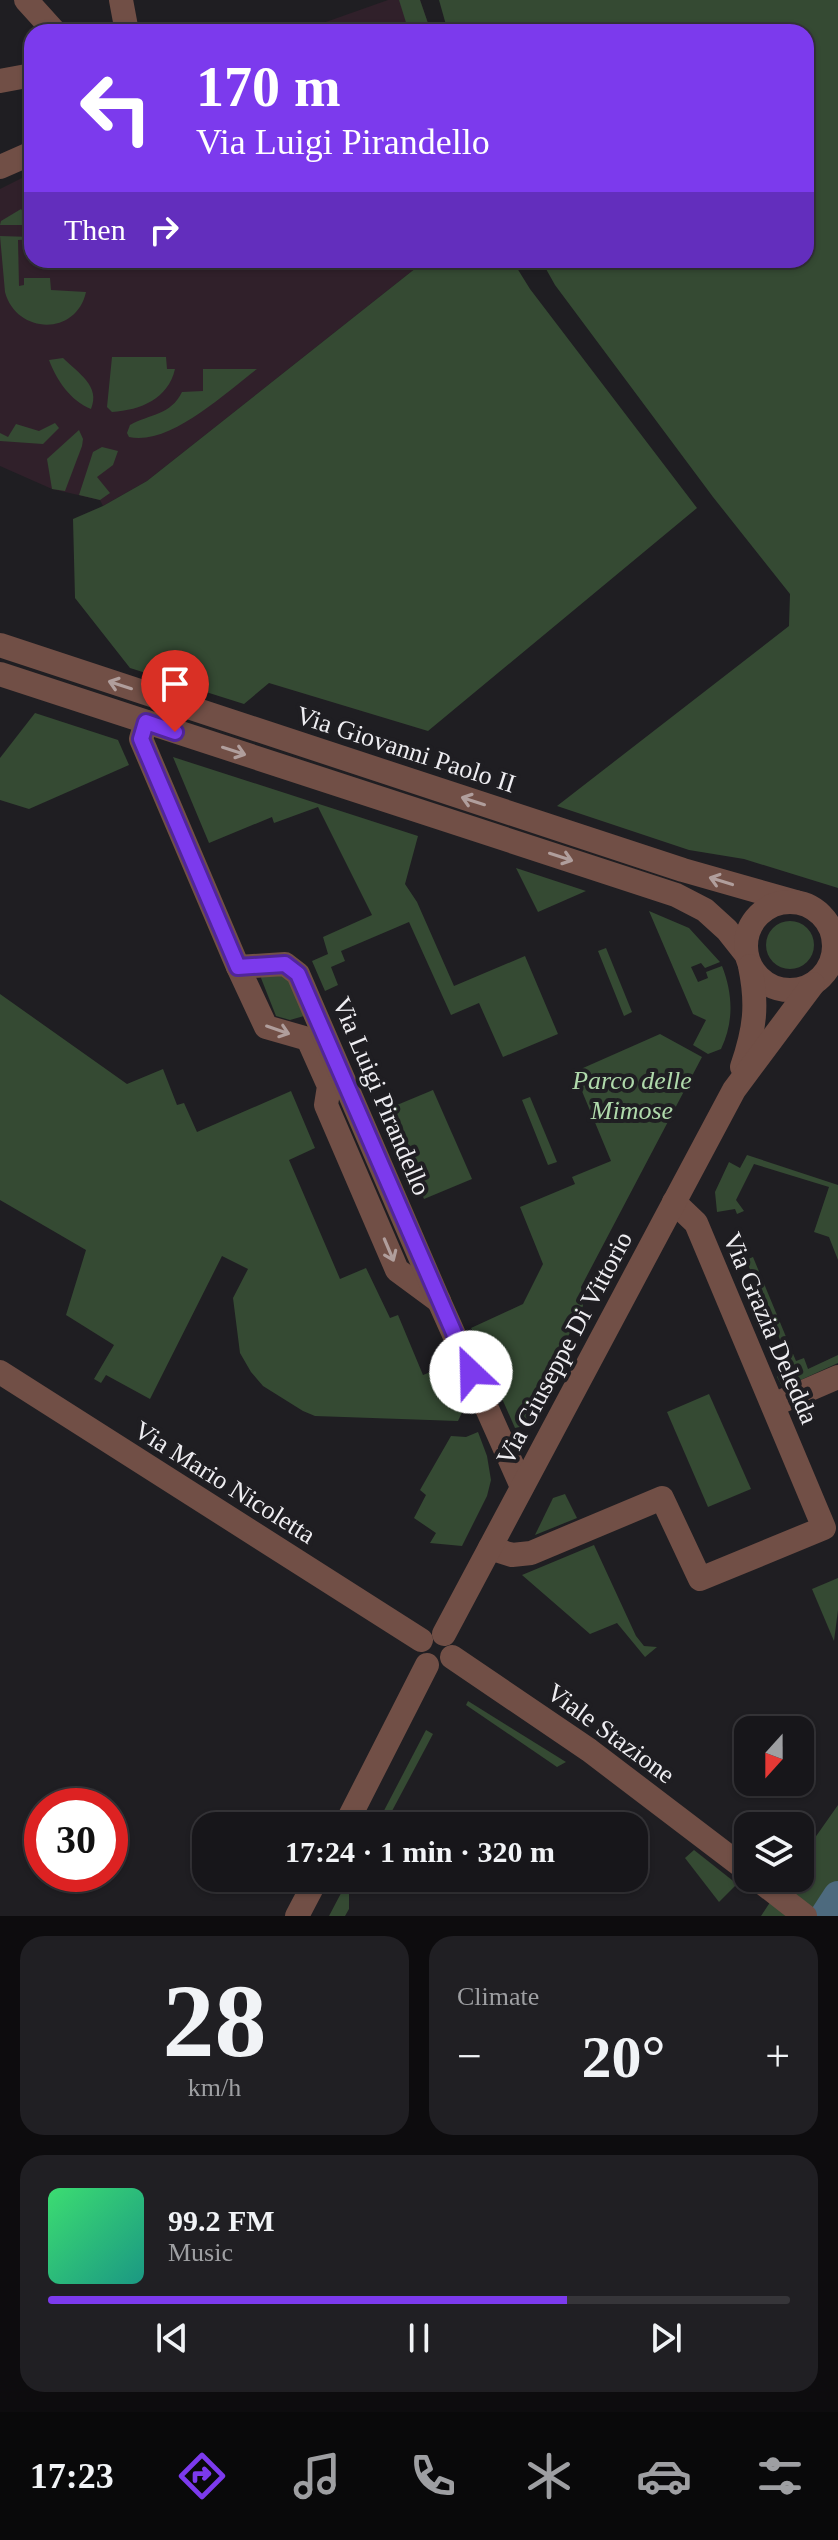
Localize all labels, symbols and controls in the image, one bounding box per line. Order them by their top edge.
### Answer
icon: left [64,56,168,160]
text: 170 m [196,56,341,118]
text: Via Luigi Pirandello [196,122,490,162]
icon: right [142,208,186,252]
text: Then [64,213,126,246]
pin [141,650,209,732]
icon: arrive [153,662,197,706]
one-way arrow [108,676,133,691]
street label: Via Giovanni Paolo II [293,700,519,799]
one-way arrow [221,744,246,759]
one-way arrow [461,793,487,808]
one-way arrow [548,851,573,865]
one-way arrow [708,873,734,888]
street label: Via Luigi Pirandello [327,993,436,1200]
one-way arrow [266,1023,290,1038]
park label: Parco delle Mimose [571,1066,692,1125]
street label: Via Giuseppe Di Vittorio [491,1227,638,1470]
street label: Via Grazia Deledda [717,1228,824,1429]
one-way arrow [382,1237,397,1262]
position arrow [429,1330,513,1414]
street label: Via Mario Nicoletta [129,1415,321,1550]
street label: Viale Stazione [541,1677,680,1789]
north arrow [734,1716,814,1796]
map controls [734,1716,814,1892]
speed limit sign: 30 [24,1788,128,1892]
button: layers [734,1812,814,1892]
text: 17:24 · 1 min · 320 m [285,1835,555,1868]
text: 28 [163,1963,267,2078]
text: Climate [457,1982,539,2011]
text: 20° [582,2024,666,2090]
text: − [457,2032,482,2081]
text: + [765,2032,790,2081]
text: km/h [188,2073,241,2102]
text: 99.2 FM [168,2204,275,2237]
text: Music [168,2238,233,2267]
icon: previous [150,2316,194,2360]
icon: pause [397,2316,441,2360]
icon: next [644,2316,688,2360]
icon: directions [174,2448,230,2504]
icon: music [289,2448,345,2504]
icon: phone [405,2448,461,2504]
icon: climate [521,2448,577,2504]
icon: car [636,2448,692,2504]
icon: filters [752,2448,808,2504]
text: 17:23 [30,2456,114,2496]

